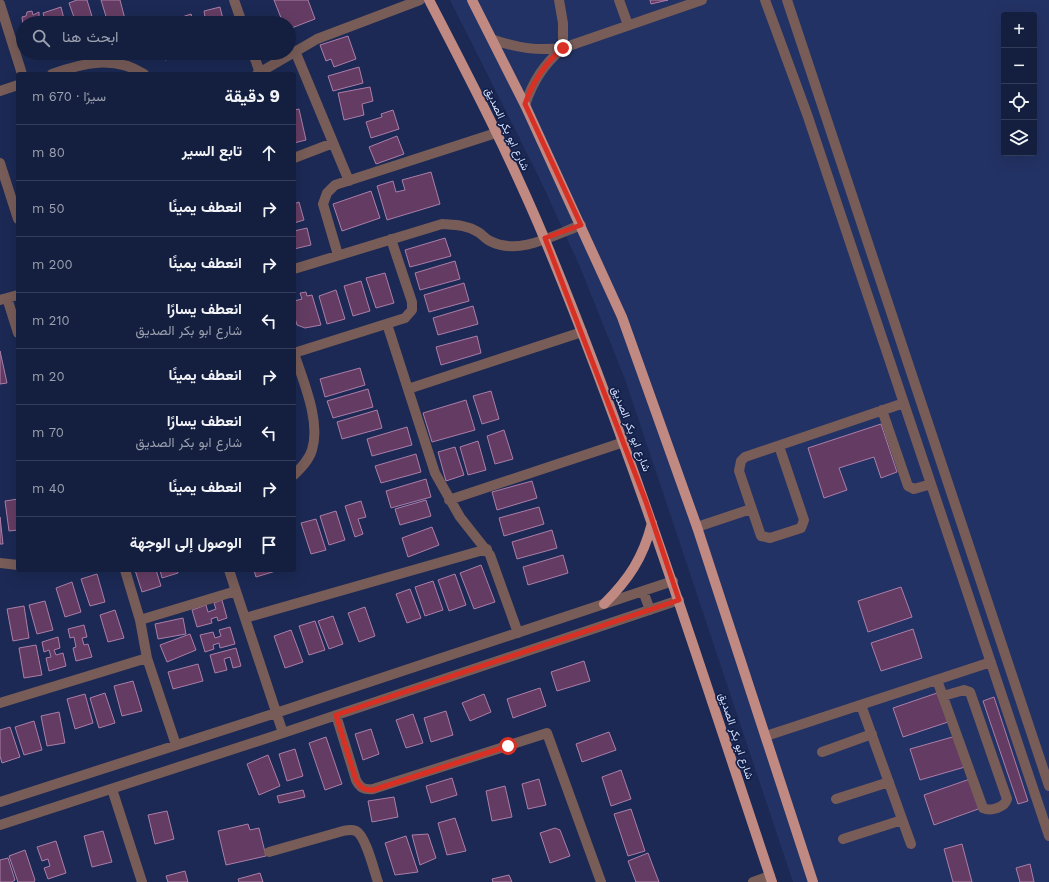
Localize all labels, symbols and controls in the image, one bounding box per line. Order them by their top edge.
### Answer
map controls [1001,12,1037,156]
button: + [1001,12,1037,48]
search box [16,16,296,60]
icon: search [30,27,52,49]
text: ابحث هنا [62,28,119,46]
route end [554,39,572,57]
button: − [1001,48,1037,84]
button: locate [1001,84,1037,120]
street label: شارع ابو بكر الصديق [481,85,532,173]
text: 9 دقيقة [225,86,280,106]
text: سيرًا · 670 m [32,89,106,104]
button: layers [1001,120,1037,156]
text: تابع السير [182,142,242,160]
icon: ahead [258,142,280,164]
text: 80 m [32,145,65,160]
text: انعطف يمينًا [169,198,242,216]
icon: right [258,198,280,220]
text: 50 m [32,201,64,216]
text: انعطف يمينًا [169,254,242,272]
icon: right [258,254,280,276]
text: 200 m [32,257,73,272]
text: انعطف يسارًا [167,300,242,318]
icon: left [258,310,280,332]
text: 210 m [32,313,70,328]
text: شارع ابو بكر الصديق [136,323,242,338]
text: انعطف يمينًا [169,366,242,384]
icon: right [258,366,280,388]
text: 20 m [32,369,65,384]
street label: شارع ابو بكر الصديق [608,385,653,474]
text: انعطف يسارًا [167,412,242,430]
icon: left [258,422,280,444]
text: 70 m [32,425,64,440]
text: شارع ابو بكر الصديق [136,435,242,450]
text: انعطف يمينًا [169,478,242,496]
icon: right [258,478,280,500]
text: 40 m [32,481,65,496]
text: الوصول إلى الوجهة [130,534,242,552]
icon: arrive [258,534,280,556]
street label: شارع ابو بكر الصديق [715,691,756,781]
route start [499,737,517,755]

